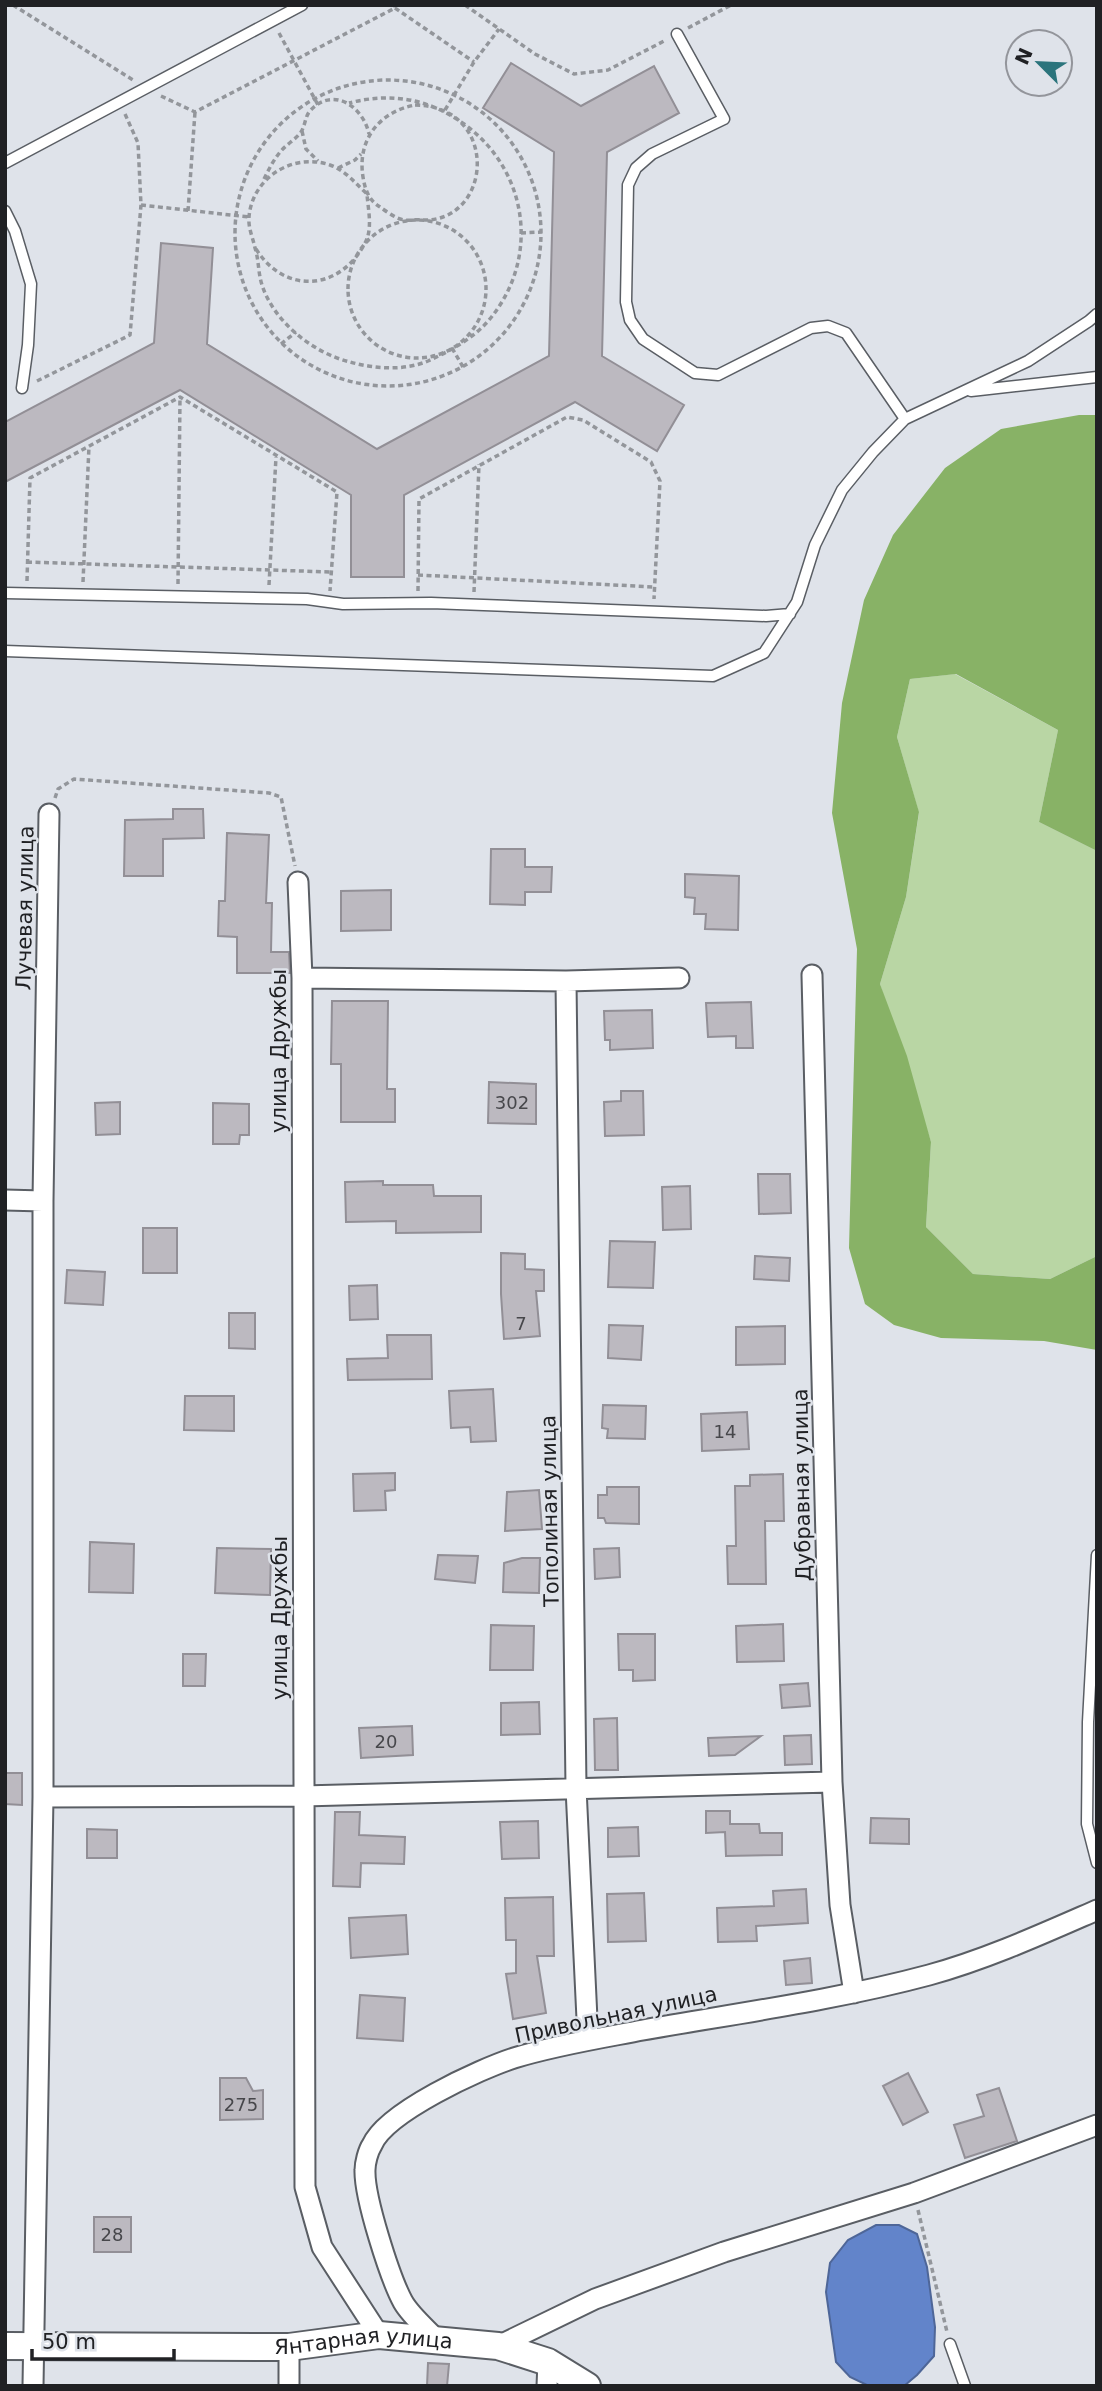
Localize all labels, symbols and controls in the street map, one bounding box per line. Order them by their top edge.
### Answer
north arrow [1004,28,1074,98]
text: N [1010,44,1037,68]
street label: Лучевая улица [12,825,38,991]
street label: улица Дружбы [267,969,291,1133]
house number: 302 [495,1092,529,1113]
house number: 7 [515,1313,527,1334]
street label: Дубравная улица [788,1388,816,1582]
street label: Тополиная улица [536,1415,564,1608]
house number: 14 [714,1421,736,1442]
street label: улица Дружбы [268,1536,292,1700]
house number: 20 [375,1731,397,1752]
street label: Привольная улица [513,1982,719,2048]
house number: 275 [224,2094,258,2115]
house number: 28 [101,2224,123,2245]
scale bar [32,2318,173,2362]
street label: Янтарная улица [274,2323,454,2359]
text: 50 m [42,2330,96,2354]

